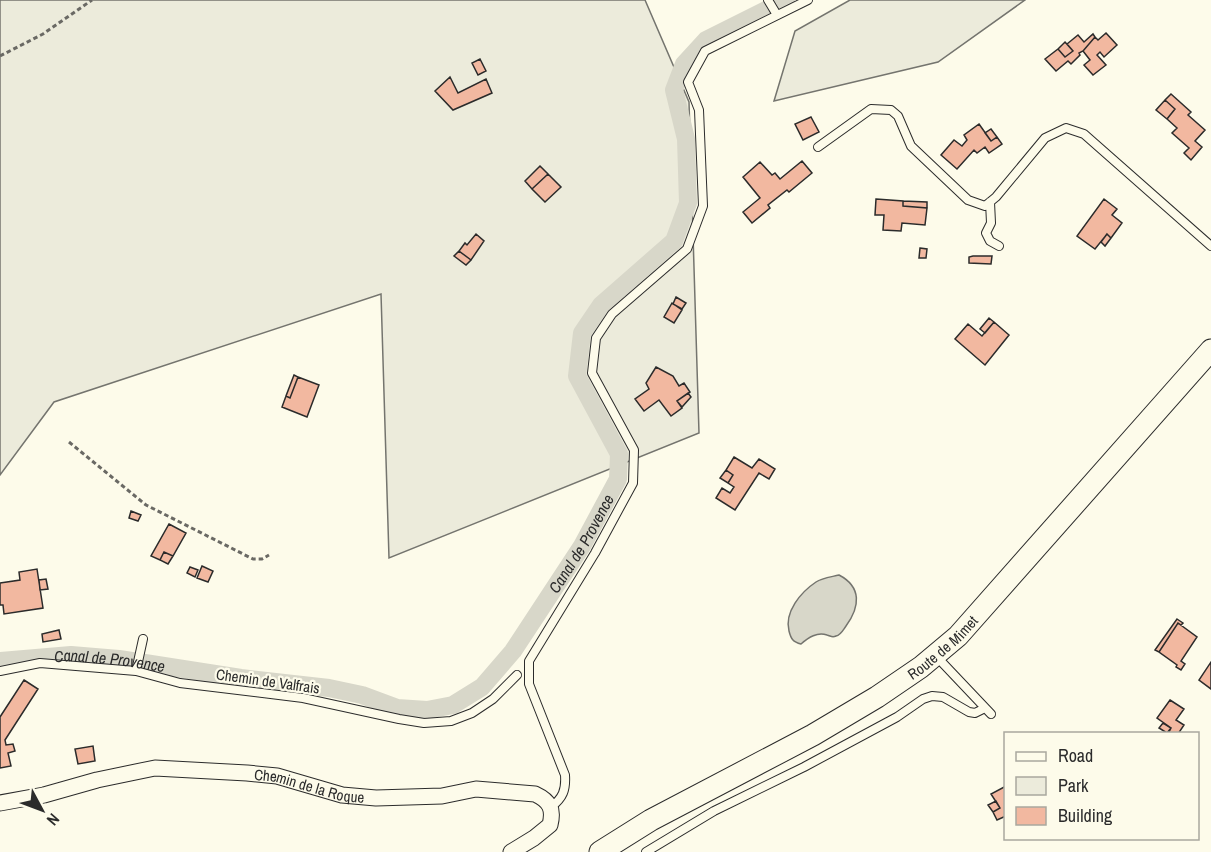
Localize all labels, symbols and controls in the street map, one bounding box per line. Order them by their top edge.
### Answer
water label: Canal de Provence [543,490,619,597]
street label: Route de Mimet [903,610,983,684]
water label: Canal de Provence [53,644,167,677]
street label: Chemin de Valfrais [215,663,321,699]
legend [1004,732,1199,840]
text: Road [1058,743,1093,768]
street label: Chemin de la Roque [253,763,365,807]
text: Park [1058,773,1089,798]
north arrow [12,780,72,840]
text: Building [1058,803,1113,828]
text: N [42,809,65,831]

